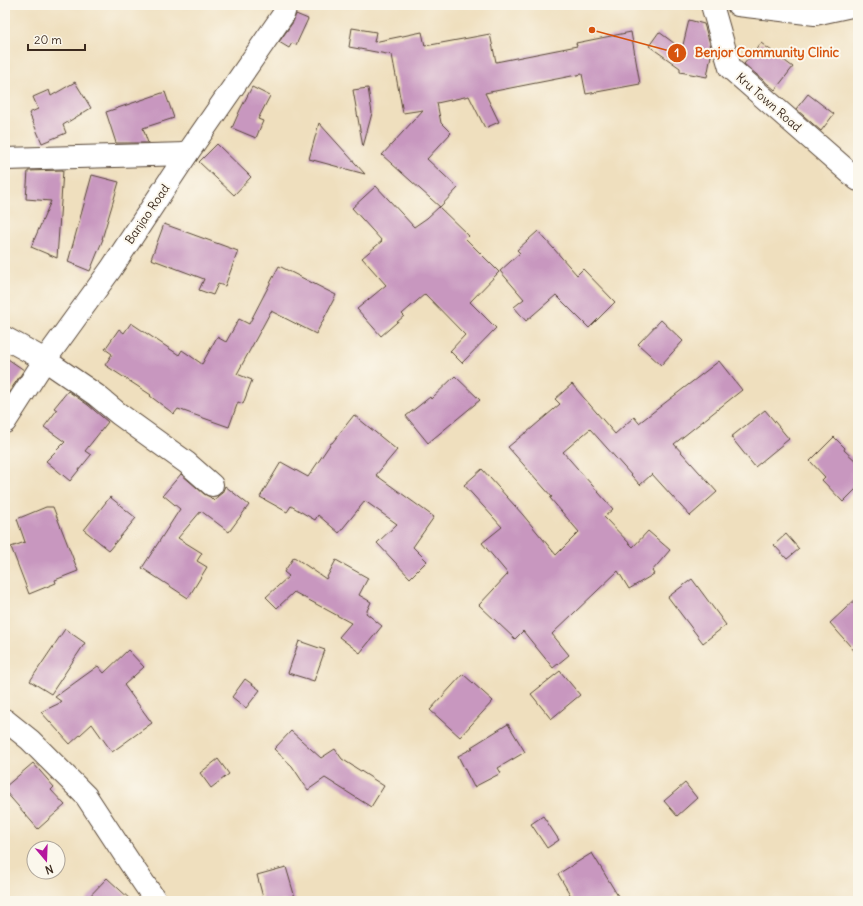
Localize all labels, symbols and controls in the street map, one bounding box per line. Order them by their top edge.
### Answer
scale bar [28,26,85,52]
text: 20 m [34,32,62,47]
callout: Benjor Community Clinic [667,40,848,65]
text: Benjor Community Clinic [695,44,840,61]
text: 1 [675,45,679,60]
street label: Kru Town Road [733,70,805,134]
street label: Banjao Road [122,181,172,247]
north arrow [26,840,66,880]
text: N [43,862,55,877]

